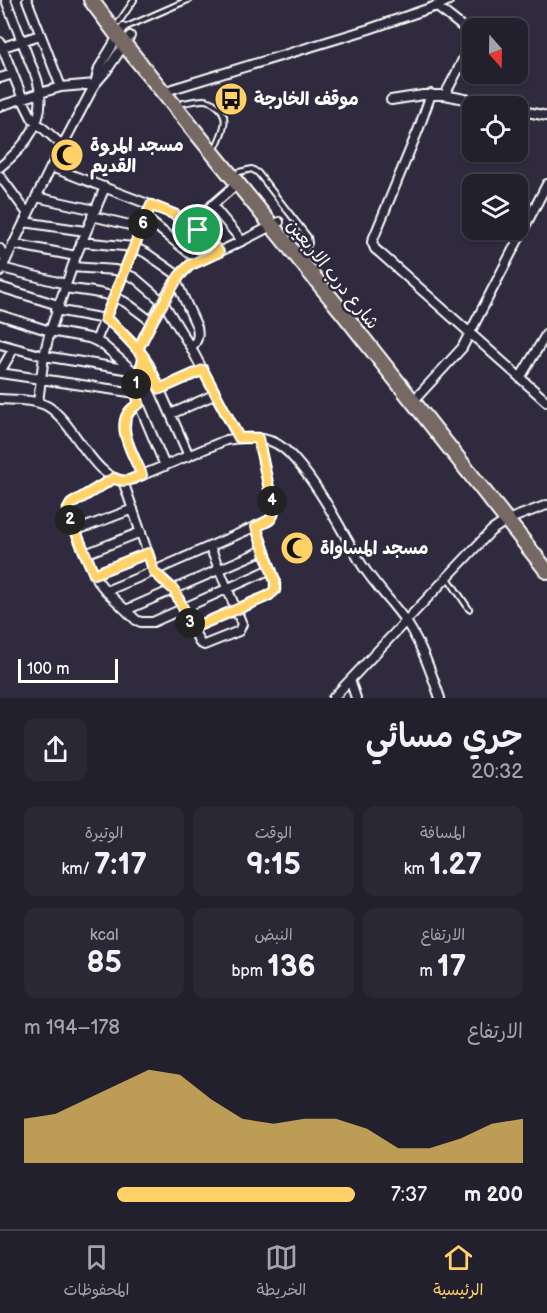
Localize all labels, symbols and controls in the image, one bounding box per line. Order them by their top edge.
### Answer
north arrow [462,18,528,84]
map controls [462,18,528,240]
bus stop icon: موقف الخارجة [213,81,249,117]
place label: موقف الخارجة [254,89,359,110]
button: locate [462,96,528,162]
place label: مسجد المروة القديم [90,135,184,180]
mosque icon: مسجد المروة القديم [49,137,85,173]
button: layers [462,174,528,240]
pin [172,204,223,255]
pin: 6 [128,209,158,239]
icon: arrive [181,213,214,246]
text: 6 [138,214,148,233]
street label: شارع درب الاربعين [281,215,383,334]
pin: 1 [121,369,151,399]
text: 1 [133,374,139,393]
pin: 4 [257,486,287,516]
text: 4 [267,491,277,510]
pin: 2 [55,505,85,535]
text: 2 [65,510,75,529]
mosque icon: مسجد المساواة [279,530,315,566]
place label: مسجد المساواة [320,538,428,559]
pin: 3 [175,608,205,638]
text: 3 [185,613,195,632]
scale bar [18,656,118,684]
text: 100 m [27,660,70,679]
text: جري مسائي [365,717,523,757]
button: share [24,718,87,781]
text: 20:32 [471,760,523,784]
text: الوتيرة [85,824,123,843]
text: الوقت [255,824,292,843]
text: المسافة [420,824,466,843]
text: 7:17 [94,847,147,883]
text: 9:15 [246,847,301,883]
text: 1.27 [429,847,482,883]
text: /km [61,860,94,879]
text: km [404,860,429,879]
text: kcal [90,926,119,945]
text: النبض [254,926,293,945]
text: الارتفاع [420,926,465,945]
text: 85 [87,945,122,981]
text: 136 [267,949,316,985]
text: 17 [437,949,466,985]
text: bpm [231,962,267,981]
text: m [419,962,437,981]
text: 178–194 m [24,1016,120,1040]
text: الارتفاع [467,1020,523,1044]
text: 7:37 [391,1183,427,1207]
text: 200 m [464,1183,523,1207]
tab: المحفوظات [64,1241,129,1304]
tab: الخريطة [256,1241,306,1304]
tab: الرئيسية [433,1241,484,1304]

